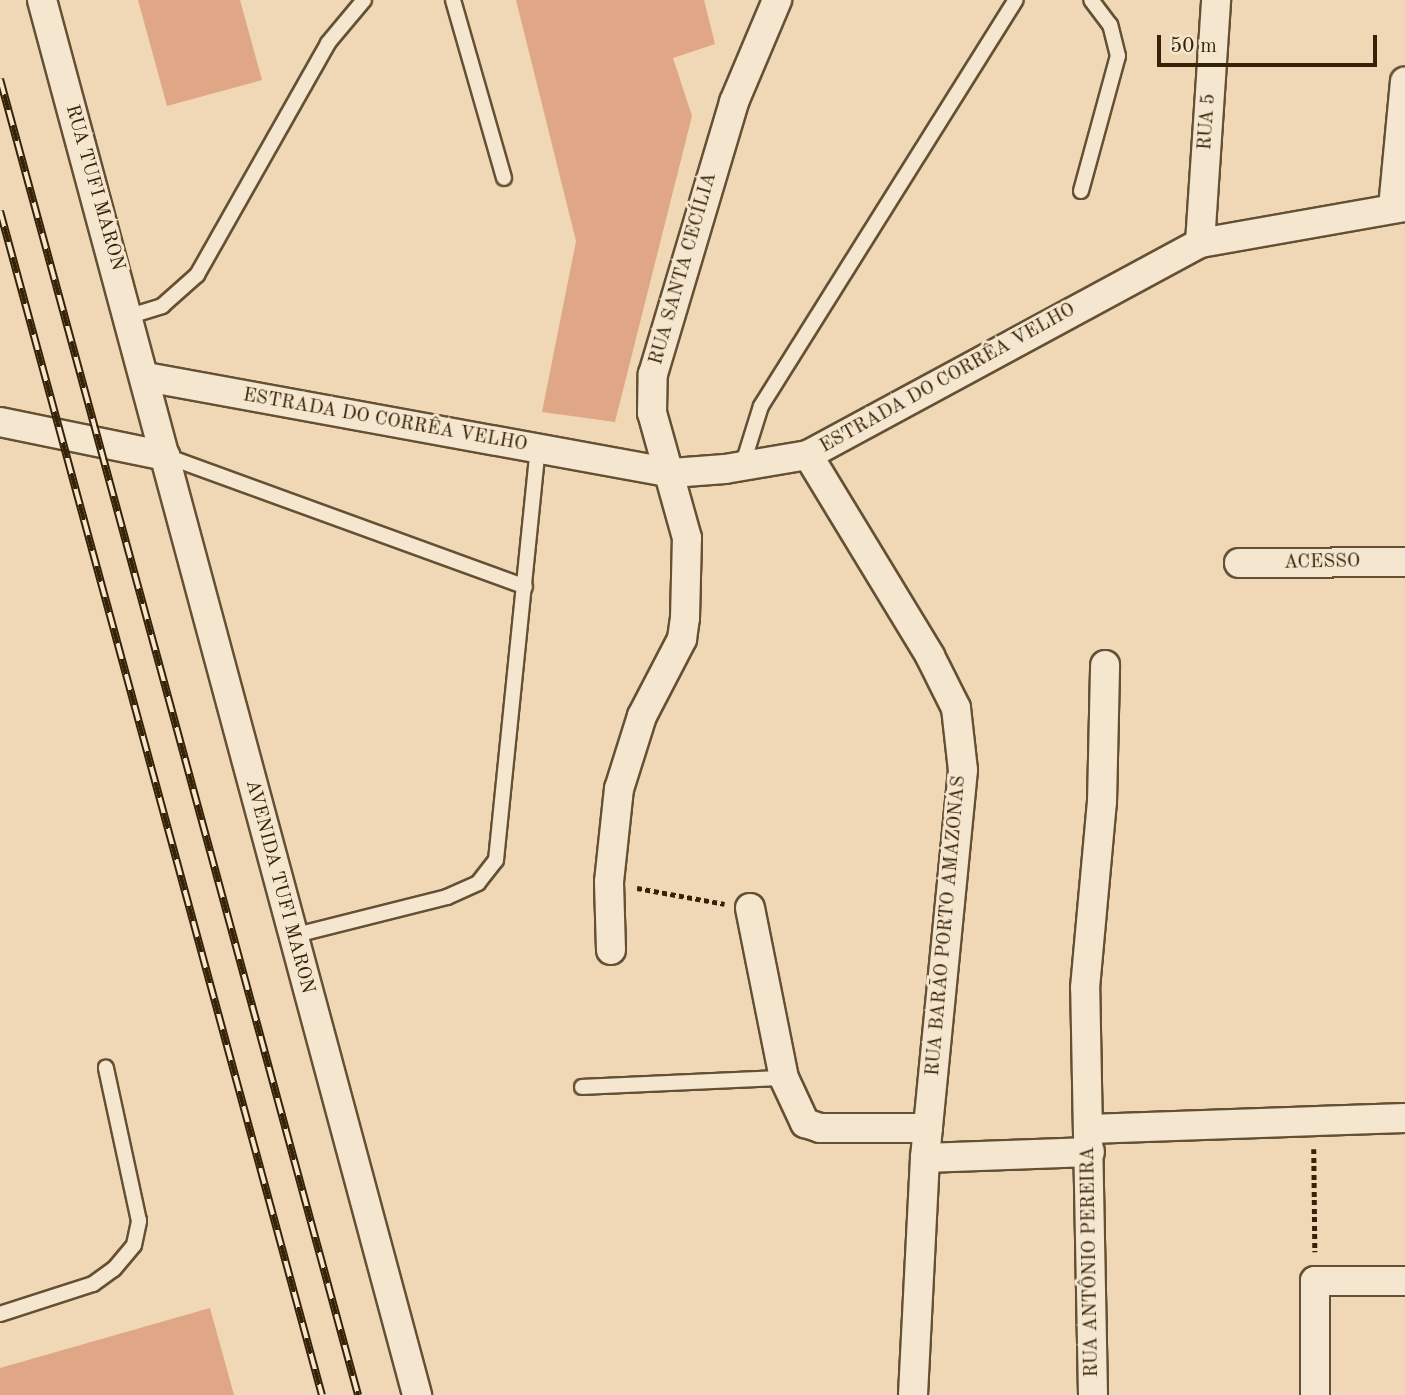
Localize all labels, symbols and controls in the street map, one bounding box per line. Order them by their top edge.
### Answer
scale bar [1160,21,1380,65]
text: 50 m [1170,36,1217,57]
street label: RUA 5 [1195,93,1221,151]
street label: RUA TUFI MARON [59,102,129,274]
street label: RUA SANTA CECÍLIA [646,170,722,368]
street label: ESTRADA DO CORRÊA VELHO [816,299,1080,459]
street label: ESTRADA DO CORRÊA VELHO [241,385,529,457]
street label: ACESSO [1284,551,1360,575]
street label: RUA BARÃO PORTO AMAZONAS [923,775,971,1077]
street label: AVENIDA TUFI MARON [239,777,319,997]
street label: RUA ANTÔNIO PEREIRA [1078,1146,1104,1378]

